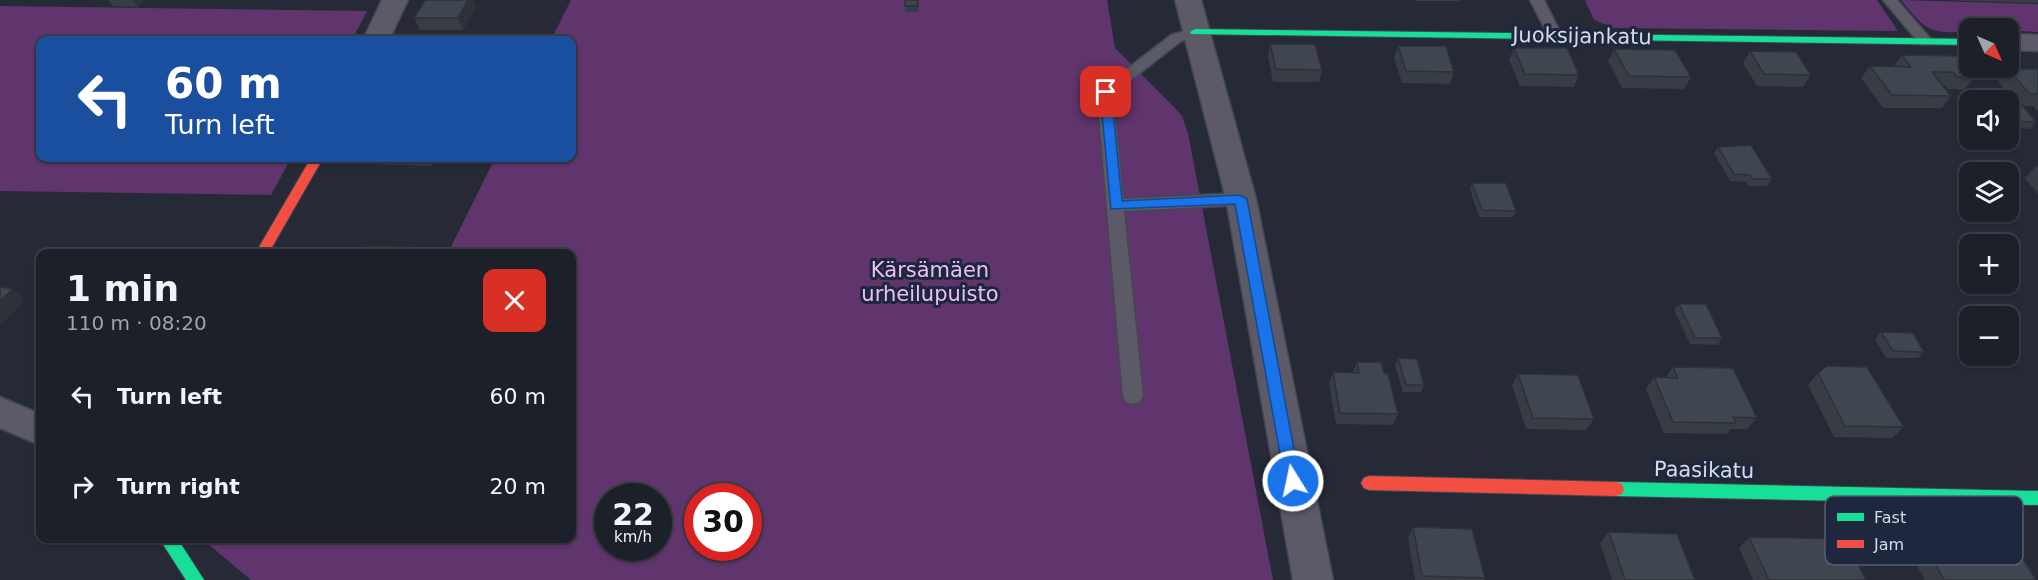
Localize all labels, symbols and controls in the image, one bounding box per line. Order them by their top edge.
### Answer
north arrow [1959,18,2019,78]
map controls [1959,18,2019,366]
street label: Juoksijankatu [1510,23,1652,49]
text: 60 m [165,59,282,108]
icon: left [66,60,144,138]
pin [1080,66,1131,117]
icon: arrive [1089,75,1122,108]
button: sound [1959,90,2019,150]
text: Turn left [165,109,275,140]
button: layers [1959,162,2019,222]
button: + [1959,234,2019,294]
park label: Kärsämäen urheilupuisto [861,258,999,306]
text: 1 min [66,268,179,309]
button: close [483,269,546,332]
button: − [1959,306,2019,366]
text: 110 m · 08:20 [66,311,207,335]
icon: left [66,380,99,413]
text: Turn left [117,384,222,409]
text: 60 m [490,384,546,409]
position arrow [1261,449,1325,513]
street label: Paasikatu [1654,457,1754,483]
icon: right [66,470,99,503]
text: Turn right [117,474,240,499]
text: 20 m [490,474,546,499]
speed limit sign: 30 [684,483,762,561]
legend [1825,496,2023,565]
text: 22 [612,497,654,532]
text: Fast [1874,508,1906,527]
text: km/h [614,528,652,546]
text: Jam [1873,535,1904,554]

